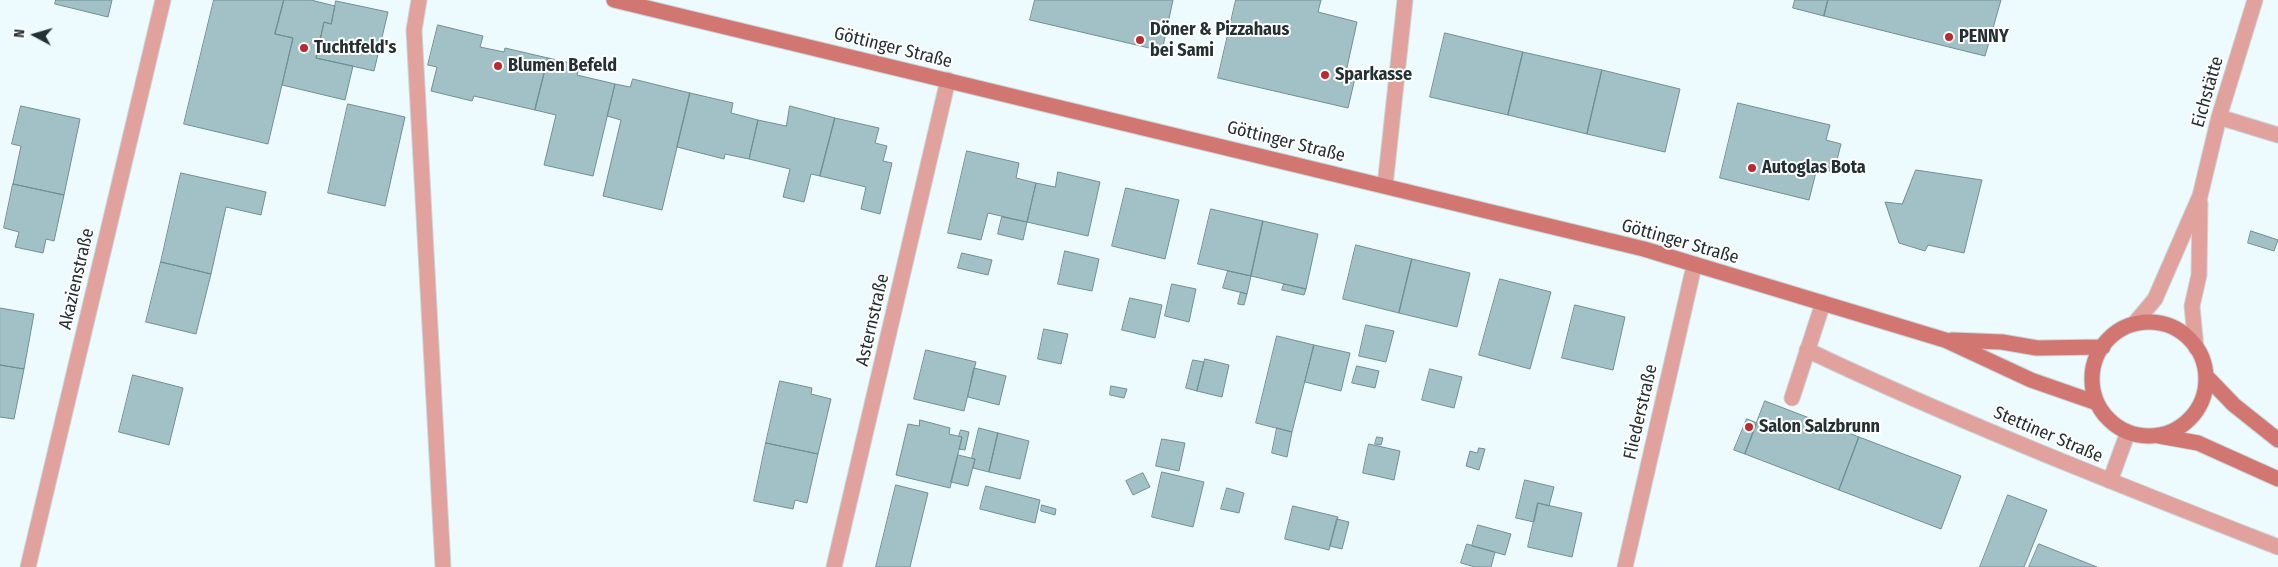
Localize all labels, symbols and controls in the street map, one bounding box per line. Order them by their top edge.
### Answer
north arrow [10,10,60,60]
place label: Döner & Pizzahaus bei Sami [1150,19,1289,62]
street label: Göttinger Straße [832,23,954,73]
place label: PENNY [1959,26,2009,48]
text: N [11,28,28,38]
marker: PENNY [1943,31,1955,43]
marker: Döner & Pizzahaus bei Sami [1134,34,1146,46]
place label: Tuchtfeld's [314,37,396,59]
marker: Tuchtfeld's [298,42,310,54]
street label: Eichstätte [2188,54,2228,130]
place label: Blumen Befeld [508,55,617,77]
marker: Blumen Befeld [492,60,504,72]
place label: Sparkasse [1335,64,1412,86]
marker: Sparkasse [1319,69,1331,81]
street label: Göttinger Straße [1225,117,1347,167]
place label: Autoglas Bota [1762,157,1866,179]
marker: Autoglas Bota [1746,162,1758,174]
street label: Göttinger Straße [1619,215,1741,269]
street label: Akazienstraße [55,226,99,332]
street label: Asternstraße [852,272,894,368]
street label: Fliederstraße [1620,362,1662,462]
street label: Stettiner Straße [1990,402,2106,468]
place label: Salon Salzbrunn [1759,416,1880,438]
marker: Salon Salzbrunn [1743,421,1755,433]

